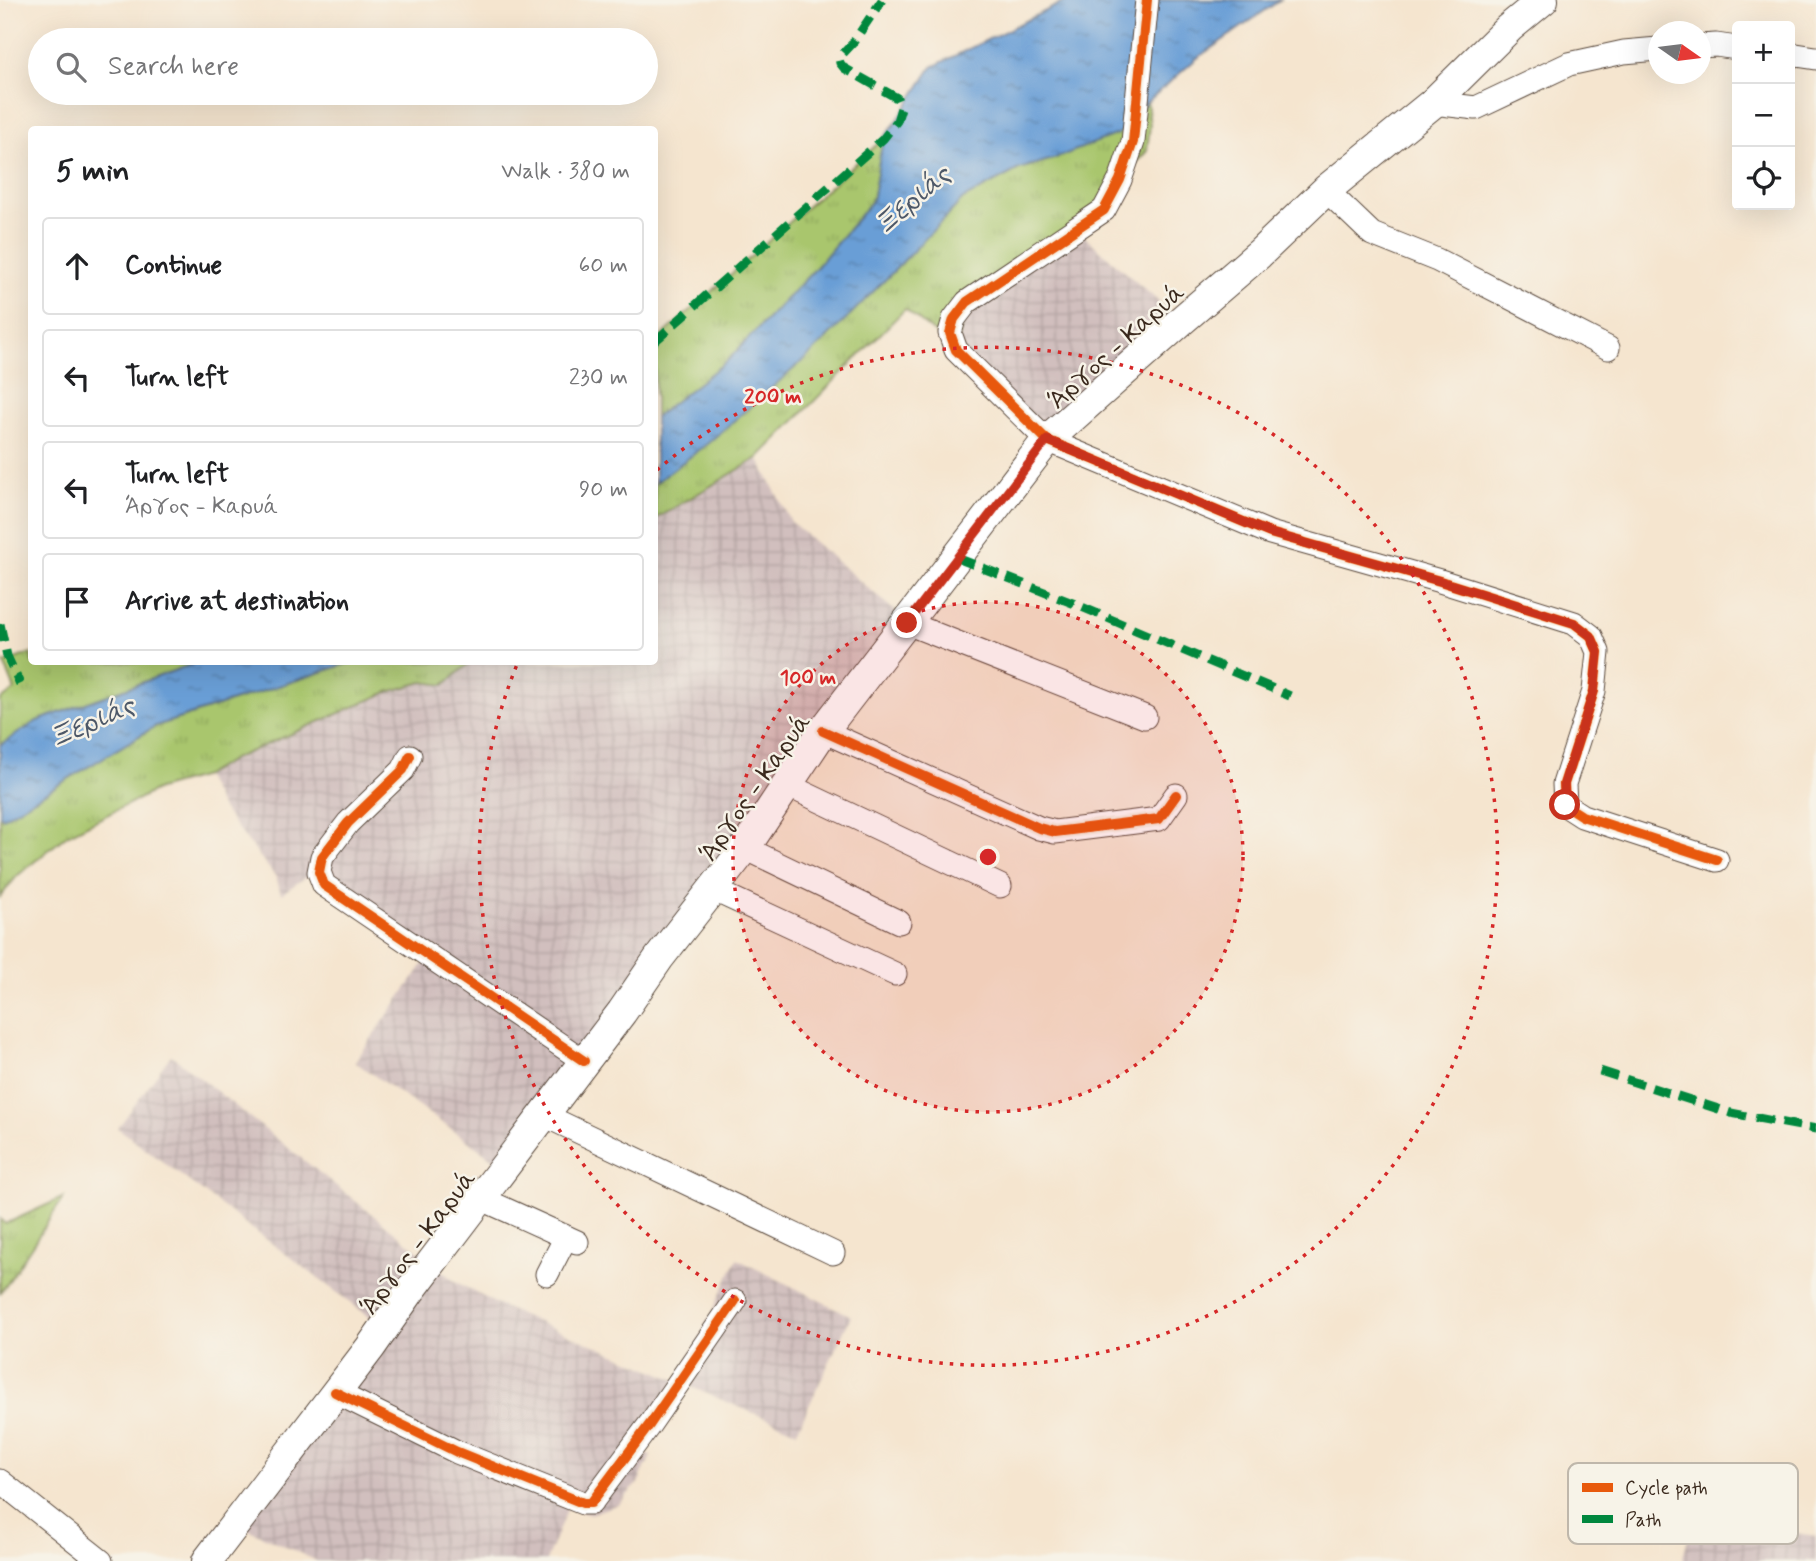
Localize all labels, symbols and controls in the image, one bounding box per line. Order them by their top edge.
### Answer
north arrow [1648,21,1711,84]
map controls [1732,21,1795,210]
button: + [1732,21,1795,84]
search box [28,28,658,105]
icon: search [52,48,90,86]
text: Search here [108,50,239,84]
button: − [1732,84,1795,147]
button: locate [1732,147,1795,210]
text: 5 min [56,152,130,191]
water label: Ξεριάς [867,156,960,244]
text: Walk · 380 m [501,157,630,187]
icon: ahead [58,247,96,285]
text: Continue [125,249,222,283]
text: 60 m [579,251,628,281]
street label: Άργος - Καρυά [1041,276,1193,418]
icon: left [58,359,96,397]
text: Turn left [125,361,229,395]
text: 230 m [569,363,628,393]
text: 200 m [744,383,802,411]
text: Turn left [125,458,229,492]
icon: left [58,471,96,509]
text: 90 m [579,475,628,505]
text: Άργος - Καρυά [125,492,278,522]
icon: arrive [58,583,96,621]
text: Arrive at destination [125,585,349,619]
route end [891,607,922,638]
text: 100 m [780,664,836,692]
water label: Ξεριάς [43,687,142,758]
street label: Άργος - Καρυά [692,707,820,869]
route start [1549,789,1580,820]
centre of rings [976,845,1000,869]
street label: Άργος - Καρυά [353,1164,485,1322]
legend [1568,1463,1798,1544]
text: Cycle path [1625,1476,1708,1501]
text: Path [1625,1508,1662,1533]

